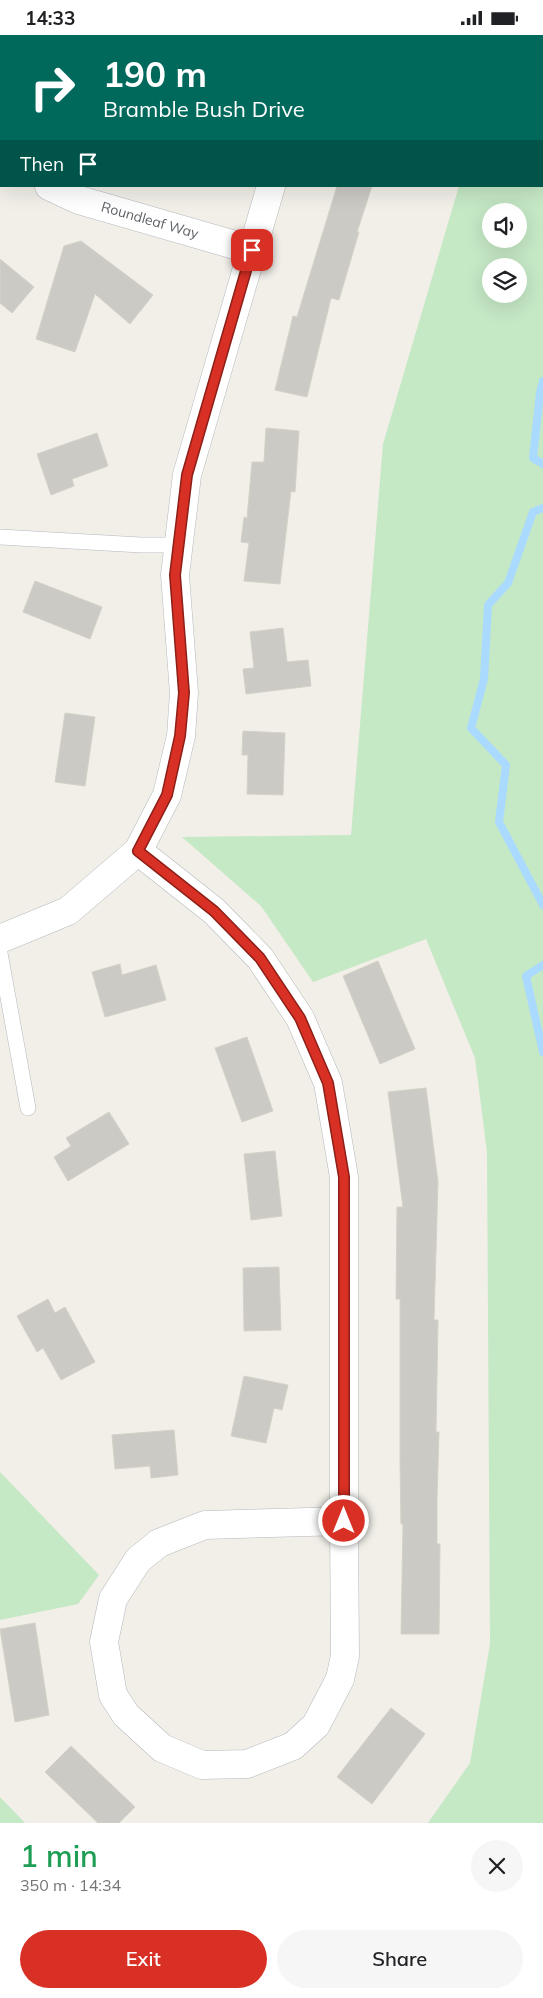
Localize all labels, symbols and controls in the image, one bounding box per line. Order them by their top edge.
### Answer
text: 14:33 [25,6,75,30]
text: 190 m [103,52,207,96]
icon: right [20,55,85,120]
text: Bramble Bush Drive [103,95,305,123]
icon: arrive [74,150,102,178]
text: Then [20,152,64,176]
street label: Roundleaf Way [99,198,201,243]
map controls [482,203,527,303]
button: sound [482,203,527,248]
pin [231,229,273,271]
icon: arrive [238,236,266,264]
button: layers [482,258,527,303]
position arrow [317,1494,369,1546]
text: 1 min [20,1837,98,1875]
button: close [471,1840,523,1892]
text: 350 m · 14:34 [20,1875,121,1895]
button: Exit [20,1930,267,1988]
button: Share [277,1930,523,1988]

